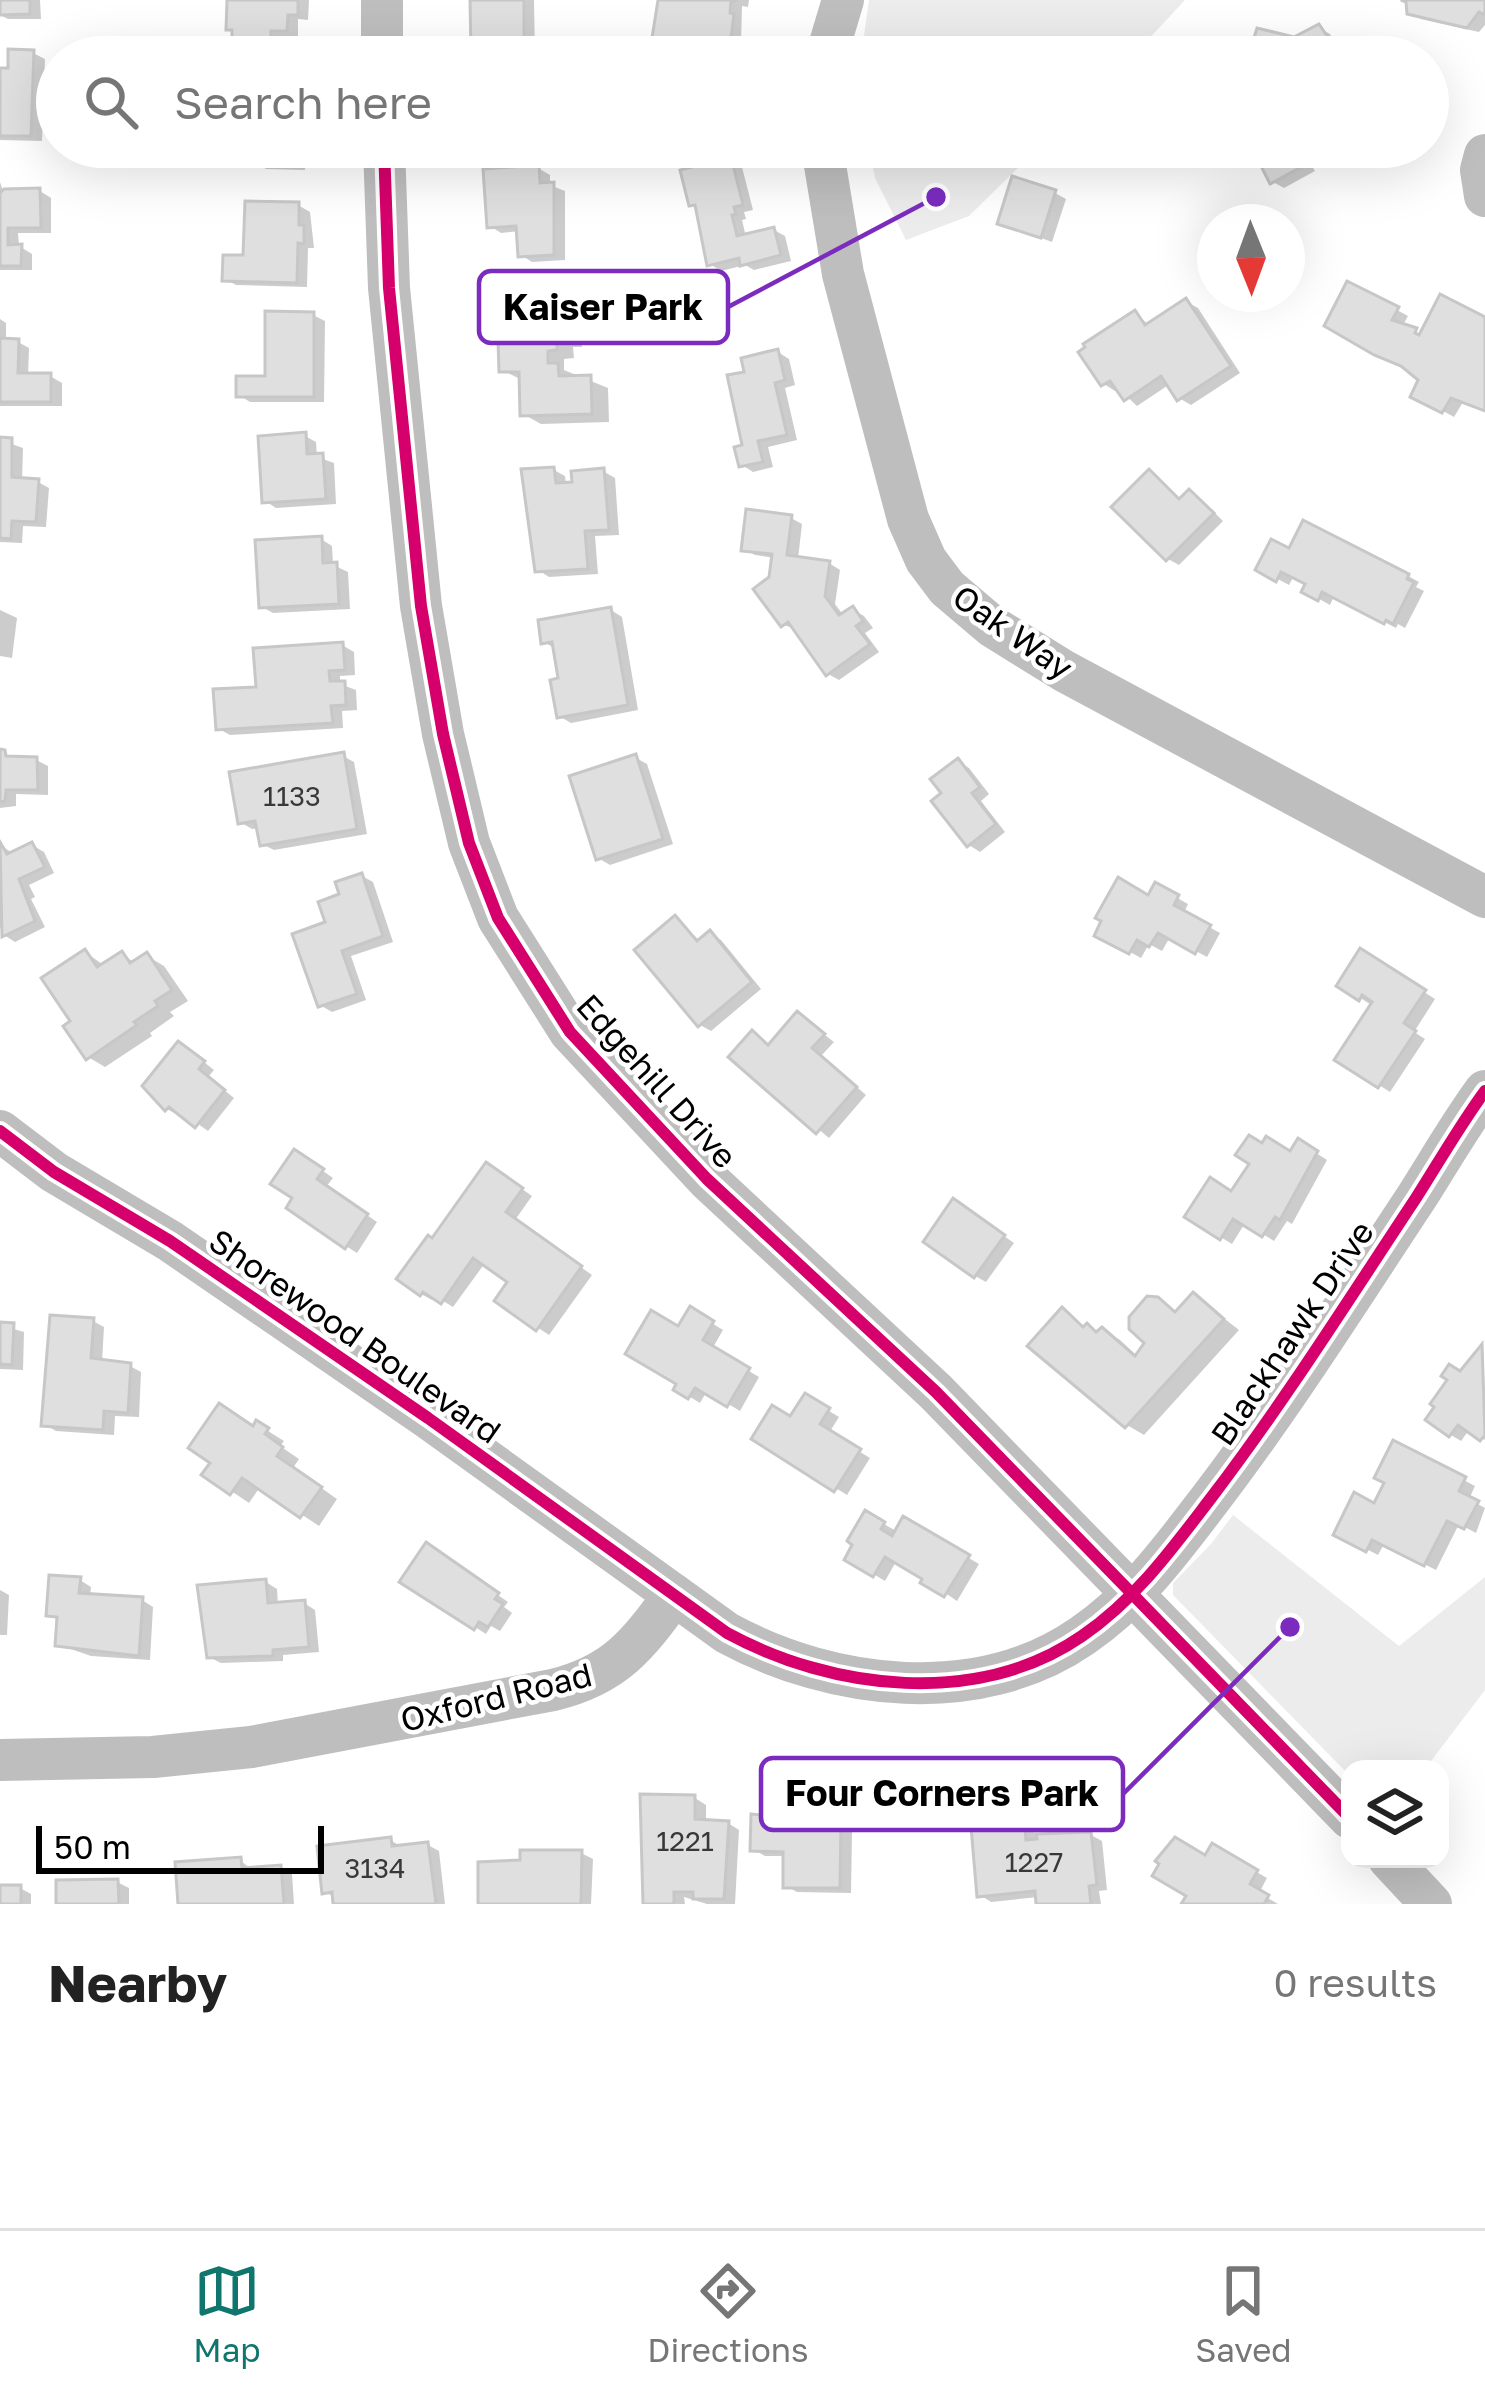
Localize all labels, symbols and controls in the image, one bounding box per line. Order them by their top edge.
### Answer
search box [36,36,1449,168]
icon: search [78,69,144,135]
text: Search here [174,75,432,129]
north arrow [1197,204,1305,312]
callout: Kaiser Park [479,271,728,343]
text: Kaiser Park [503,285,703,328]
street label: Oak Way [946,576,1081,687]
house number: 1133 [263,780,321,812]
street label: Edgehill Drive [569,986,745,1175]
street label: Blackhawk Drive [1202,1213,1381,1452]
street label: Shorewood Boulevard [202,1220,508,1451]
street label: Oxford Road [396,1654,596,1739]
callout: Four Corners Park [761,1758,1123,1830]
map controls [1341,1760,1449,1868]
button: layers [1341,1760,1449,1868]
text: Four Corners Park [785,1771,1099,1814]
scale bar [36,1820,324,1873]
house number: 1221 [656,1825,714,1857]
text: 50 m [54,1827,131,1866]
house number: 1227 [1005,1846,1063,1878]
house number: 3134 [344,1852,406,1884]
text: Nearby [48,1952,227,2013]
text: 0 results [1273,1959,1437,2006]
tab: Map [193,2258,261,2369]
tab: Directions [647,2258,809,2369]
tab: Saved [1195,2258,1292,2369]

